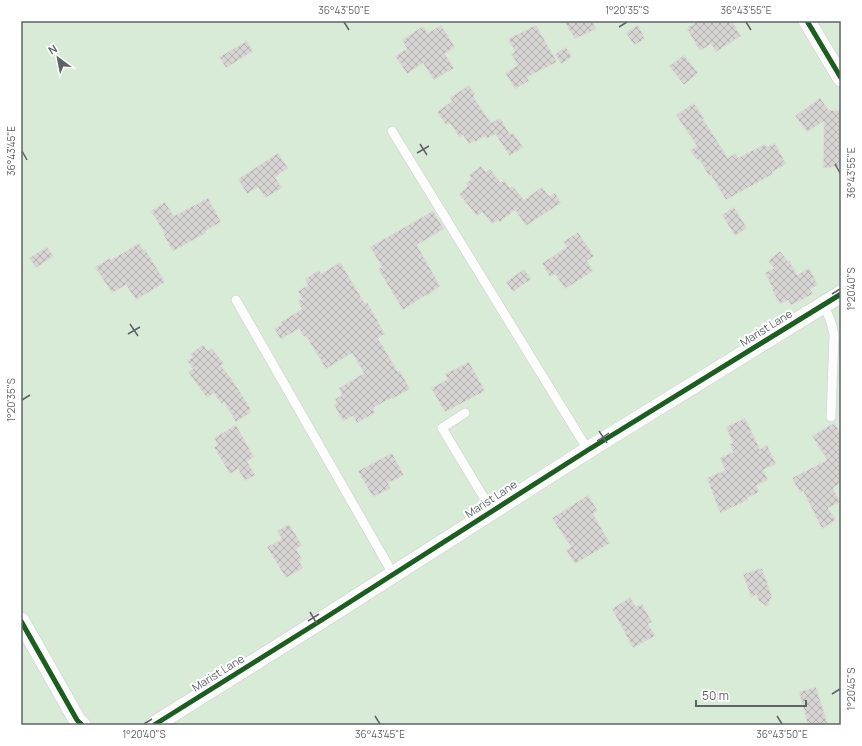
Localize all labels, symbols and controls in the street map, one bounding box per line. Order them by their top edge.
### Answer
text: 36°43'50"E [318,3,370,17]
text: 1°20'35"S [605,3,649,17]
text: 36°43'55"E [721,3,772,17]
north arrow [38,38,78,78]
text: N [45,41,60,58]
text: 36°43'45"E [4,126,18,176]
text: 36°43'55"E [844,147,858,198]
text: 1°20'40"S [844,267,858,311]
street label: Marist Lane [737,305,795,350]
text: 1°20'35"S [4,378,18,422]
street label: Marist Lane [462,476,520,521]
street label: Marist Lane [189,650,247,695]
text: 1°20'45"S [844,668,858,710]
scale bar [696,682,806,708]
text: 50 m [702,687,729,704]
text: 1°20'40"S [122,727,166,741]
text: 36°43'45"E [355,727,405,741]
text: 36°43'50"E [756,727,808,741]

